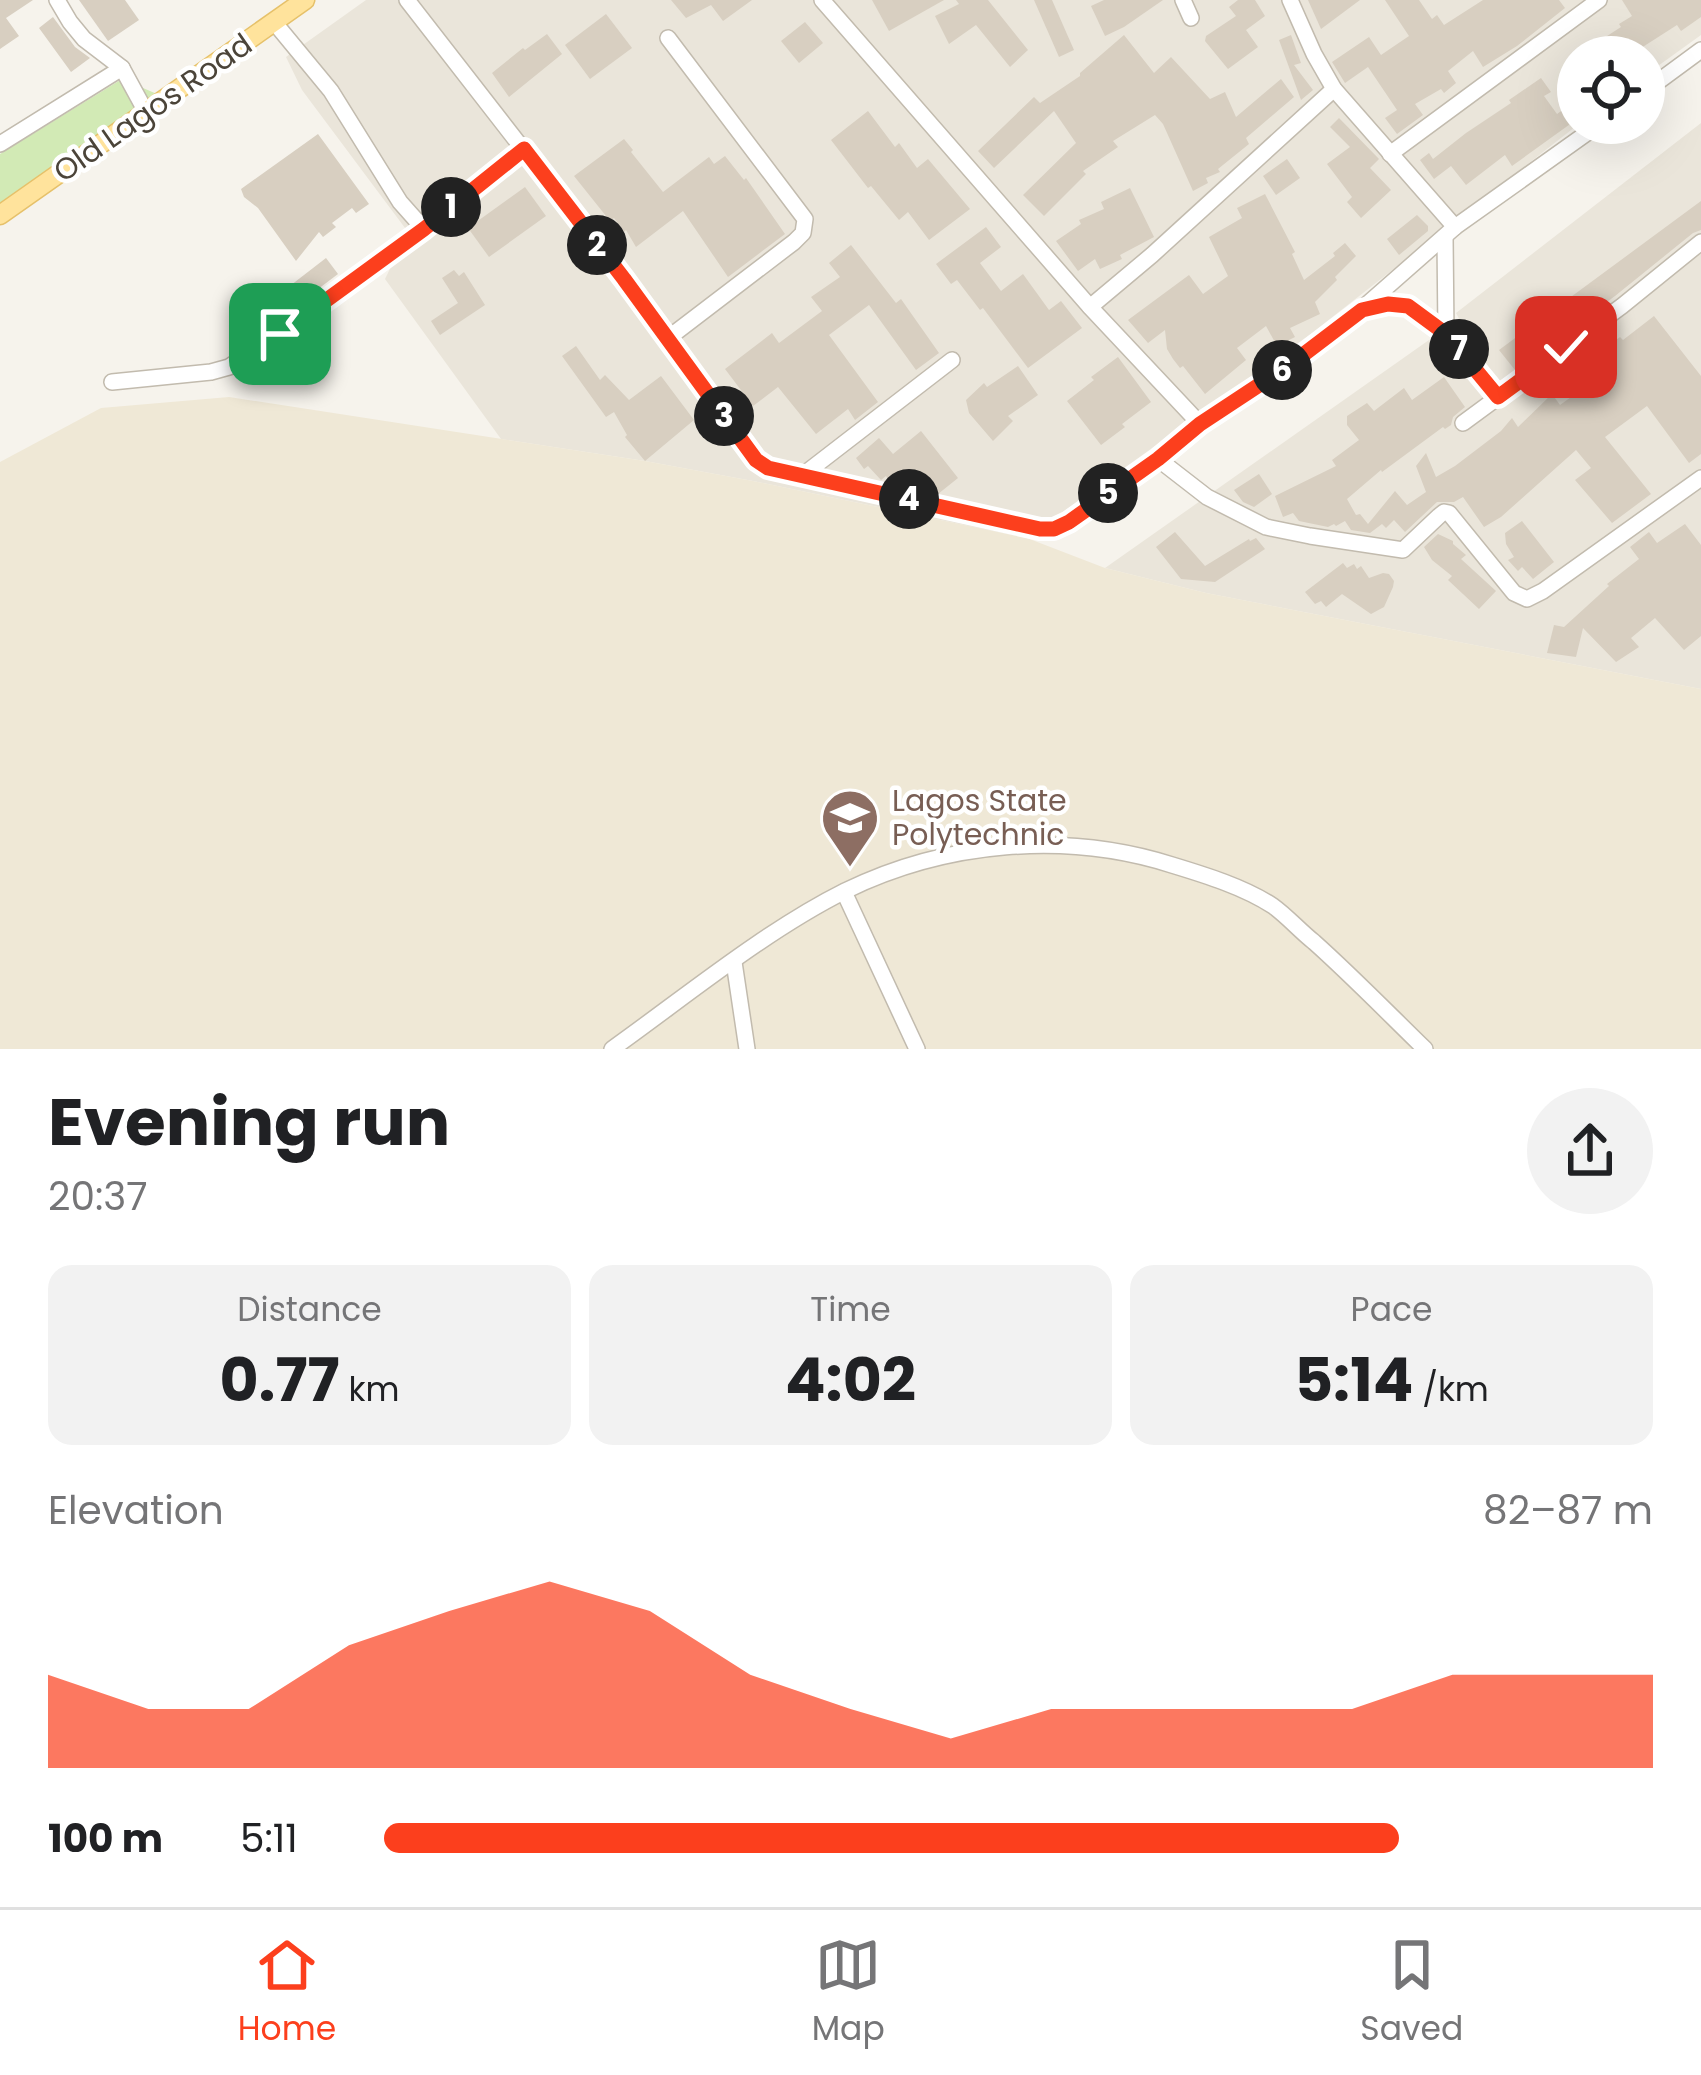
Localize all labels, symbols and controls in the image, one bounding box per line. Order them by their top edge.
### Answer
street label: Old Lagos Road [45,23,261,192]
map controls [1557,36,1665,144]
button: locate [1557,36,1665,144]
pin: 1 [421,177,481,237]
text: 1 [445,183,457,230]
pin: 2 [567,215,627,275]
text: 2 [588,221,606,268]
pin [229,283,331,385]
pin [1515,296,1617,398]
icon: arrive [247,301,313,367]
icon: check [1533,314,1599,380]
pin: 7 [1429,319,1489,379]
text: 7 [1450,325,1468,372]
pin: 6 [1252,340,1312,400]
text: 6 [1271,346,1293,393]
pin: 3 [694,386,754,446]
text: 3 [714,392,734,439]
pin: 5 [1078,463,1138,523]
pin: 4 [879,469,939,529]
text: 5 [1097,469,1119,516]
text: 4 [898,475,920,522]
place label: Lagos State Polytechnic [892,779,1067,856]
school or university icon: Lagos State Polytechnic [819,787,881,869]
text: Evening run [48,1076,450,1168]
button: share [1527,1088,1653,1214]
text: 20:37 [48,1169,148,1224]
text: Distance [237,1286,382,1333]
text: Time [810,1286,891,1333]
text: Pace [1351,1286,1432,1333]
text: 0.77 [219,1338,340,1422]
text: 4:02 [785,1338,916,1422]
text: 5:14 [1294,1338,1413,1422]
text: km [340,1366,400,1413]
text: /km [1413,1366,1489,1413]
text: Elevation [48,1483,224,1538]
text: 82–87 m [1483,1483,1653,1538]
text: 100 m [48,1811,163,1866]
text: 5:11 [240,1811,298,1866]
tab: Home [238,1932,336,2054]
tab: Map [812,1932,885,2054]
tab: Saved [1360,1932,1463,2054]

